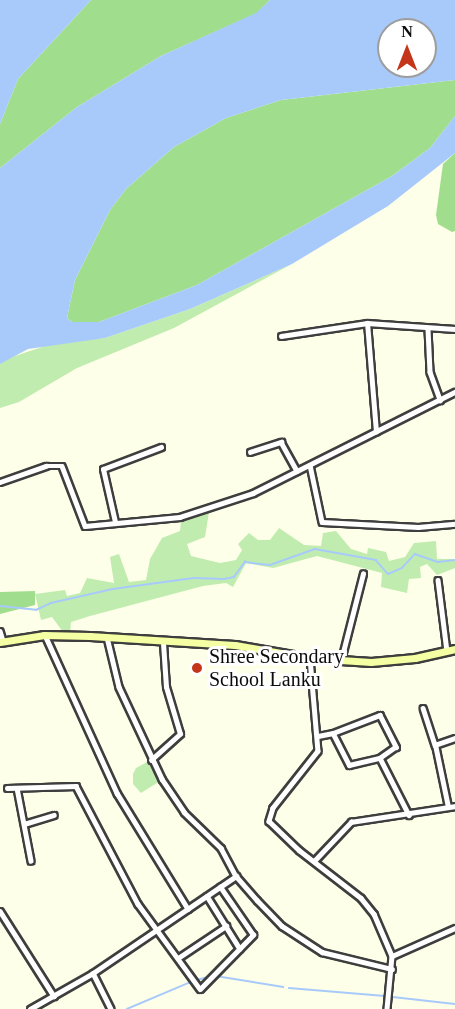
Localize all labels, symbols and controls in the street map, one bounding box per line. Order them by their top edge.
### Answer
north arrow [377,18,437,78]
text: N [401,23,413,40]
place label: Shree Secondary School Lanku [209,644,366,691]
marker: Shree Secondary School Lanku [190,661,204,675]

